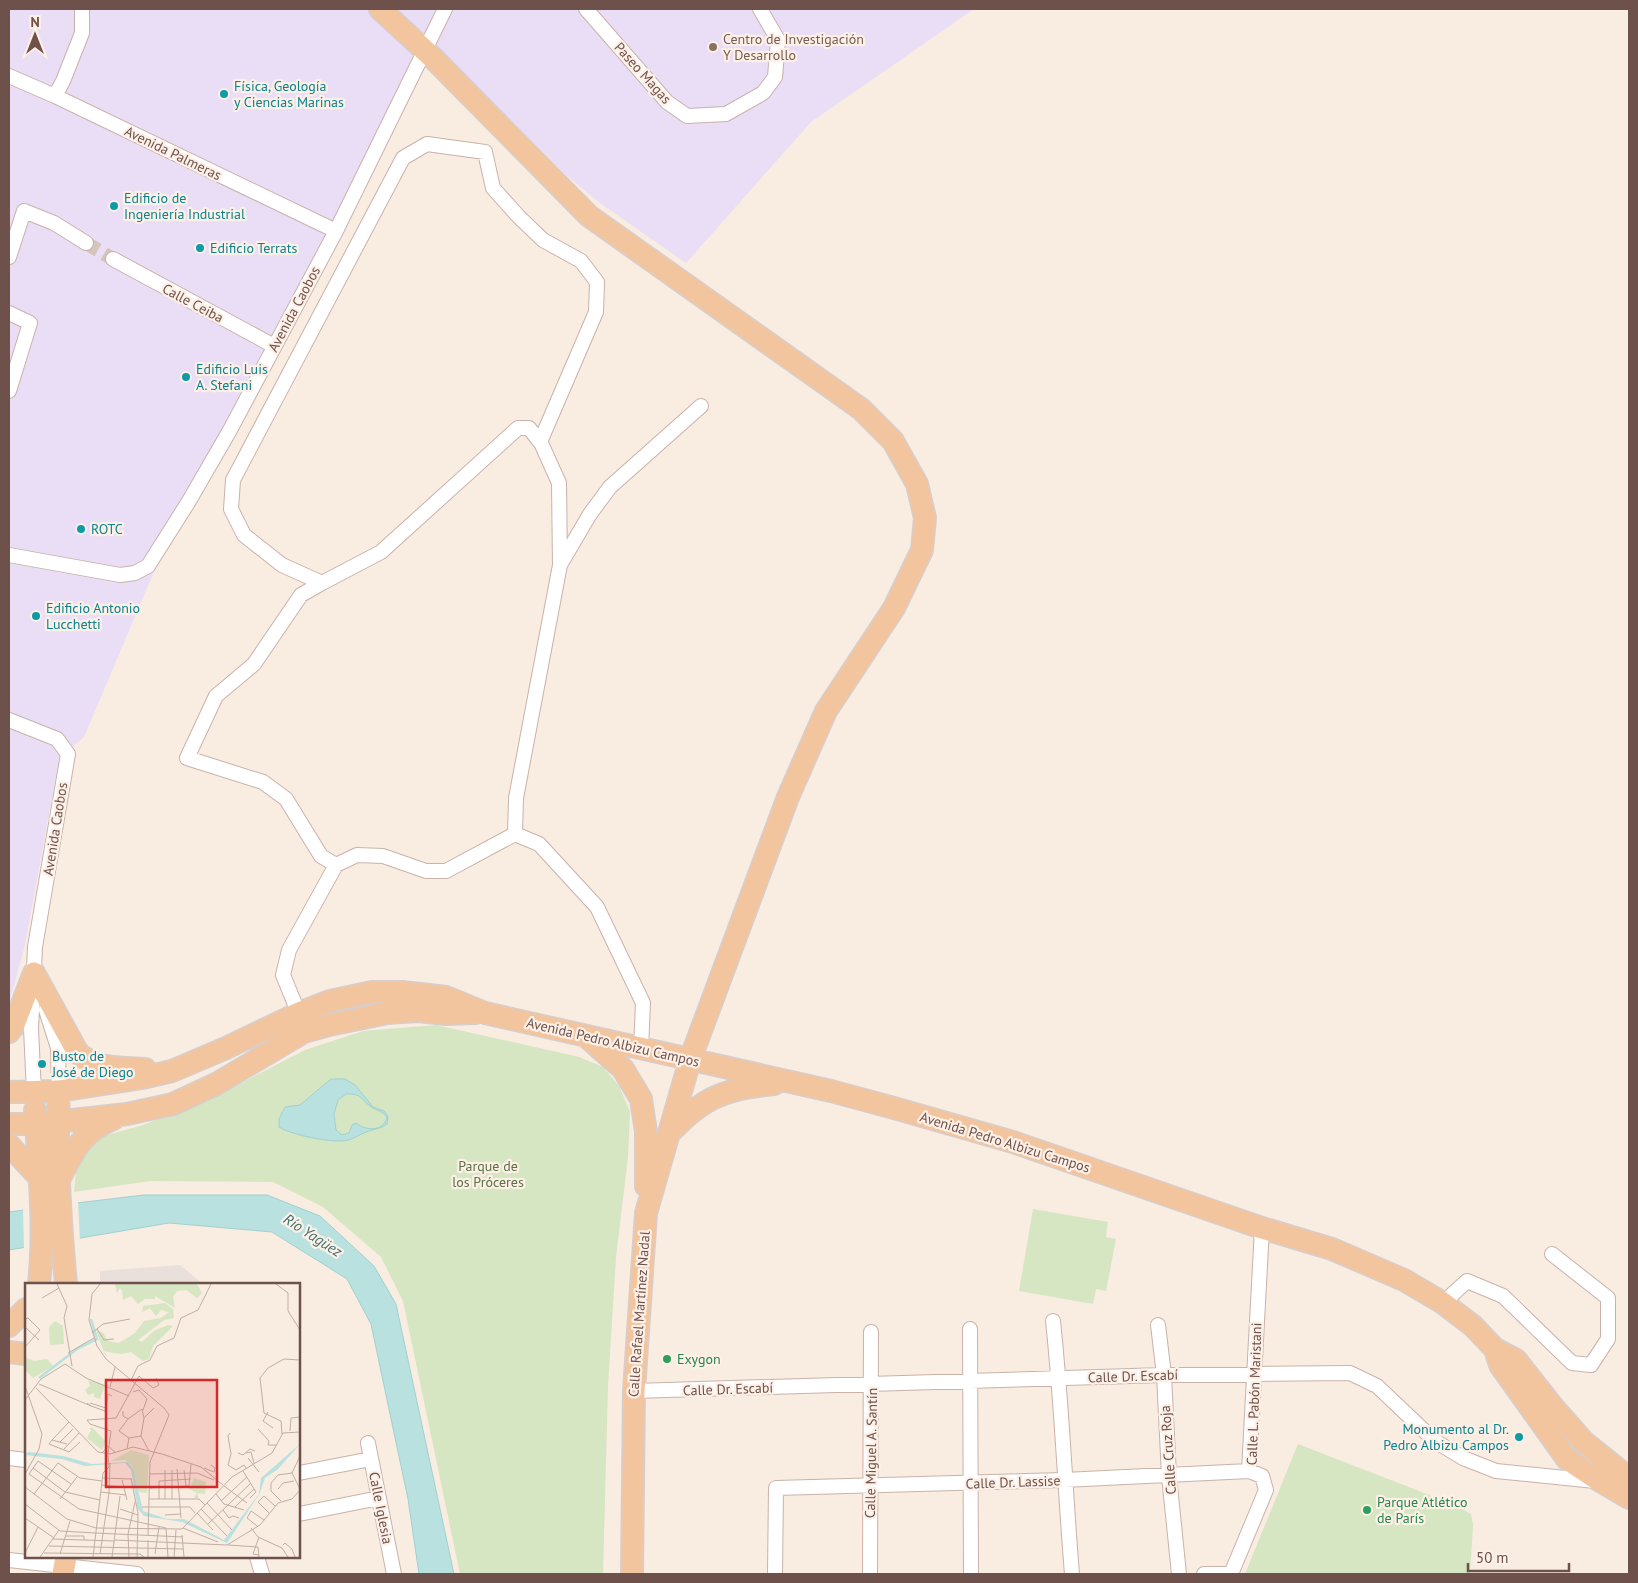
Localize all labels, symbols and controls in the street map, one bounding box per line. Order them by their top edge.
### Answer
north arrow [10,10,60,60]
text: N [30,13,40,31]
place label: Centro de Investigación Y Desarrollo [723,30,864,64]
street label: Paseo Magas [611,38,675,108]
marker: Centro de Investigación Y Desarrollo [707,41,719,53]
place label: Física, Geología y Ciencias Marinas [234,77,344,111]
marker: Física, Geología y Ciencias Marinas [218,88,230,100]
street label: Avenida Palmeras [122,122,224,184]
place label: Edificio de Ingeniería Industrial [124,189,245,223]
marker: Edificio de Ingeniería Industrial [108,200,120,212]
place label: Edificio Terrats [210,239,298,257]
marker: Edificio Terrats [194,242,206,254]
street label: Avenida Caobos [264,263,324,355]
street label: Calle Ceiba [159,279,227,327]
place label: Edificio Luis A. Stefani [196,360,268,394]
marker: Edificio Luis A. Stefani [180,371,192,383]
place label: ROTC [91,520,123,538]
marker: ROTC [75,523,87,535]
place label: Edificio Antonio Lucchetti [46,599,140,633]
marker: Edificio Antonio Lucchetti [30,610,42,622]
street label: Avenida Caobos [39,781,71,877]
street label: Avenida Pedro Albizu Campos [525,1013,701,1071]
place label: Busto de José de Diego [51,1047,134,1081]
marker: Busto de José de Diego [36,1058,48,1070]
street label: Avenida Pedro Albizu Campos [918,1108,1092,1176]
park label: Parque de los Próceres [452,1157,524,1191]
water label: Río Yagüez [280,1209,346,1261]
street label: Calle Rafael Martínez Nadal [624,1231,654,1397]
inset map [25,1283,300,1558]
street label: Calle L. Pabón Maristani [1243,1322,1265,1466]
place label: Exygon [677,1350,721,1368]
marker: Exygon [661,1353,673,1365]
street label: Calle Dr. Escabí [1088,1365,1179,1387]
street label: Calle Dr. Escabí [683,1378,774,1400]
street label: Calle Miguel A. Santín [861,1388,881,1518]
street label: Calle Cruz Roja [1156,1405,1180,1495]
place label: Monumento al Dr. Pedro Albizu Campos [1383,1420,1509,1454]
marker: Monumento al Dr. Pedro Albizu Campos [1513,1431,1525,1443]
street label: Calle Iglesia [365,1470,397,1546]
street label: Calle Dr. Lassise [965,1471,1061,1493]
place label: Parque Atlético de París [1377,1493,1467,1527]
marker: Parque Atlético de París [1361,1504,1373,1516]
scale bar [1468,1540,1569,1572]
text: 50 m [1476,1548,1509,1567]

